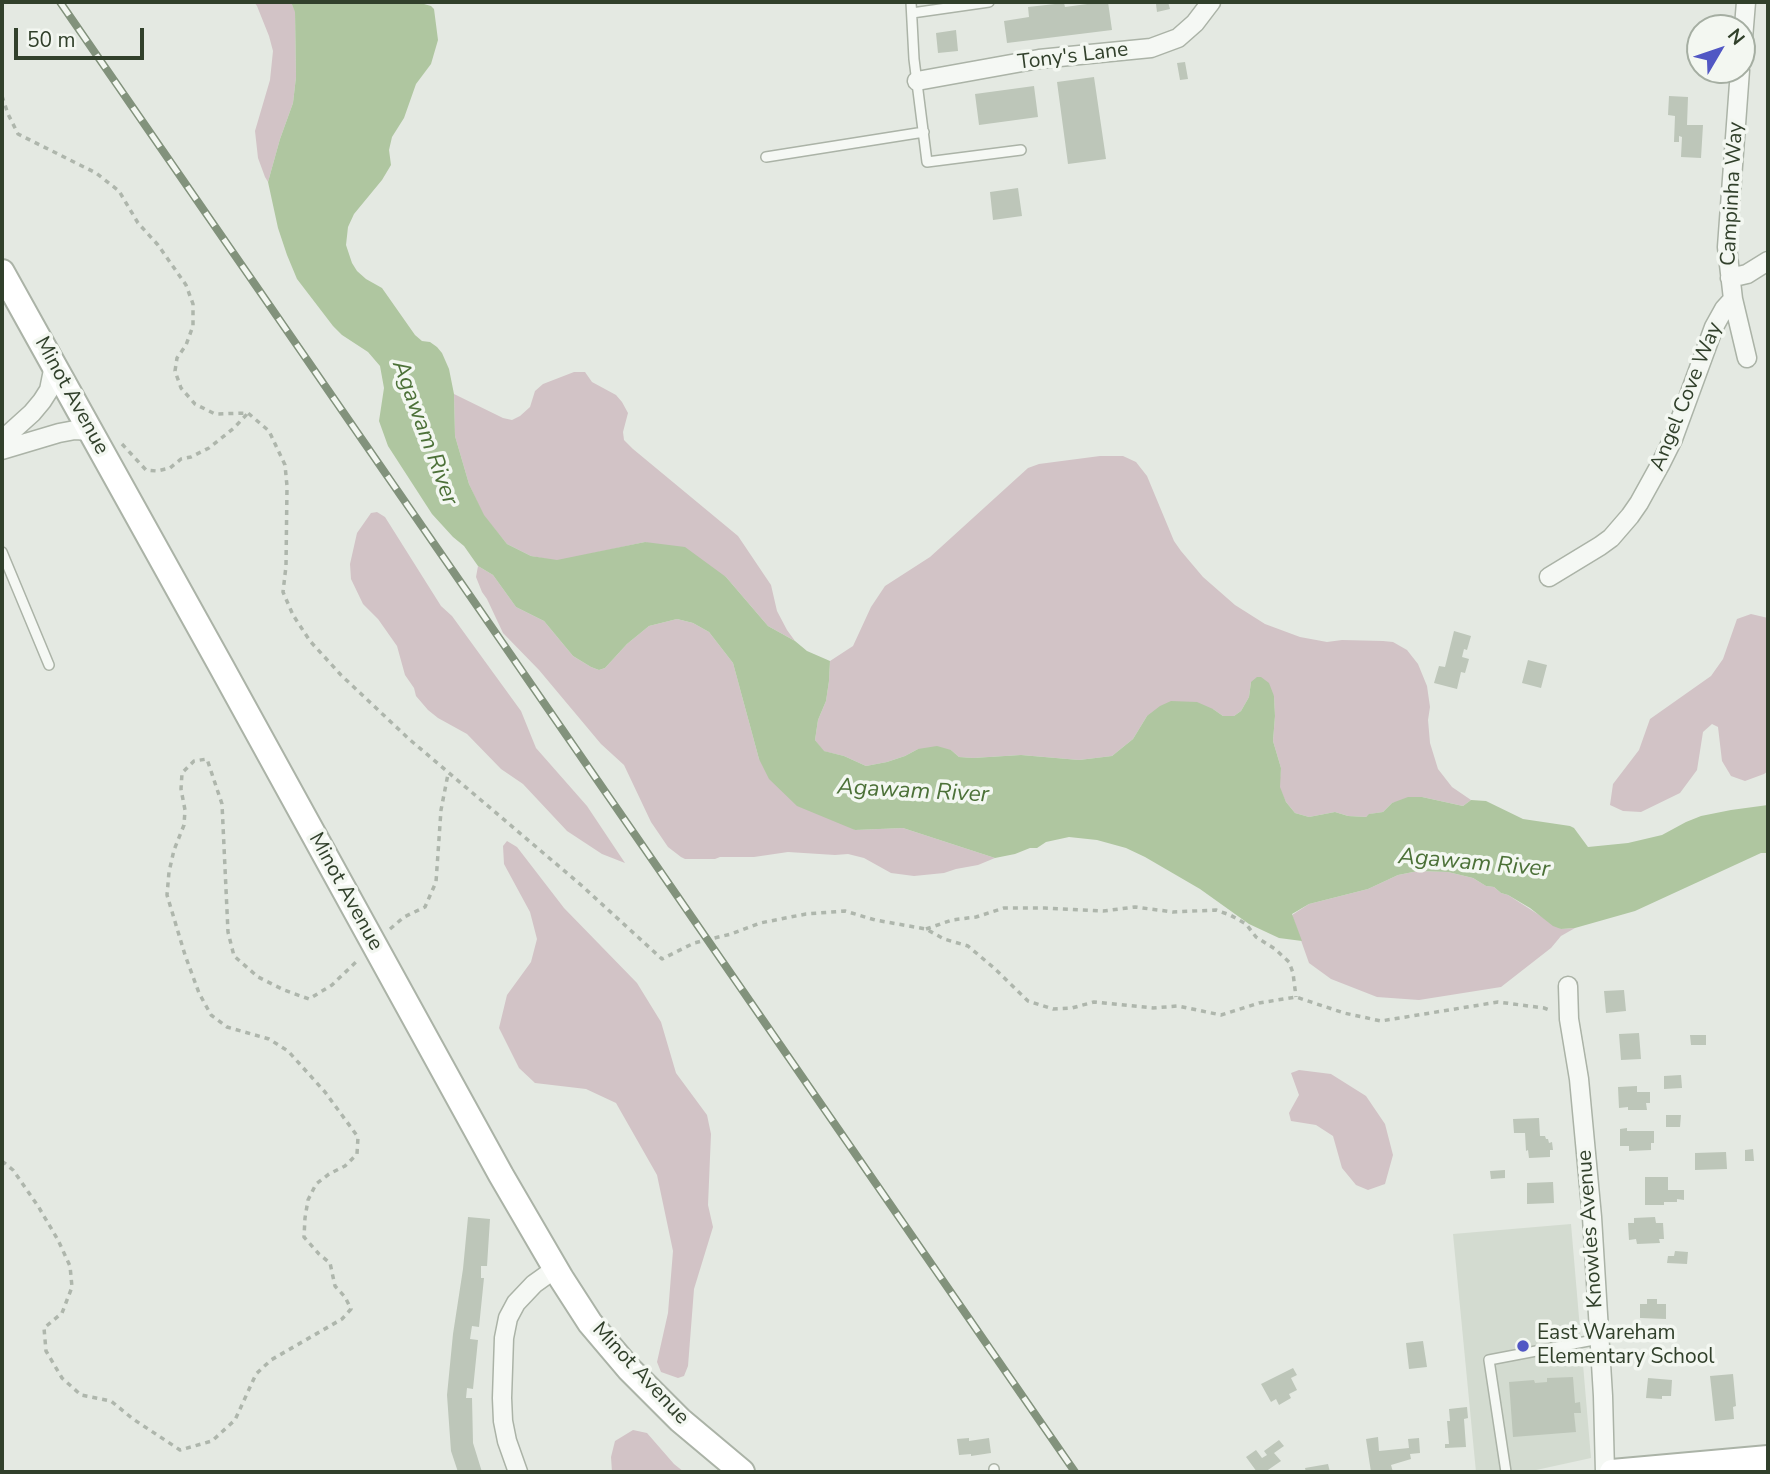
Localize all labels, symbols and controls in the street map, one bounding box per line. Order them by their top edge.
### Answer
scale bar [18,14,147,58]
north arrow [1686,14,1756,84]
text: N [1721,23,1750,51]
text: 50 m [27,26,76,54]
street label: Tony's Lane [1016,38,1130,76]
street label: Campinha Way [1717,121,1749,267]
street label: Angel Cove Way [1646,319,1728,475]
street label: Minot Avenue [28,333,114,459]
water label: Agawam River [385,357,463,509]
water label: Agawam River [836,774,990,810]
street label: Minot Avenue [302,829,388,955]
water label: Agawam River [1397,844,1551,884]
street label: Knowles Avenue [1573,1149,1609,1309]
street label: Minot Avenue [586,1318,694,1430]
place label: East Wareham Elementary School [1537,1321,1715,1371]
marker: East Wareham Elementary School [1515,1338,1531,1354]

